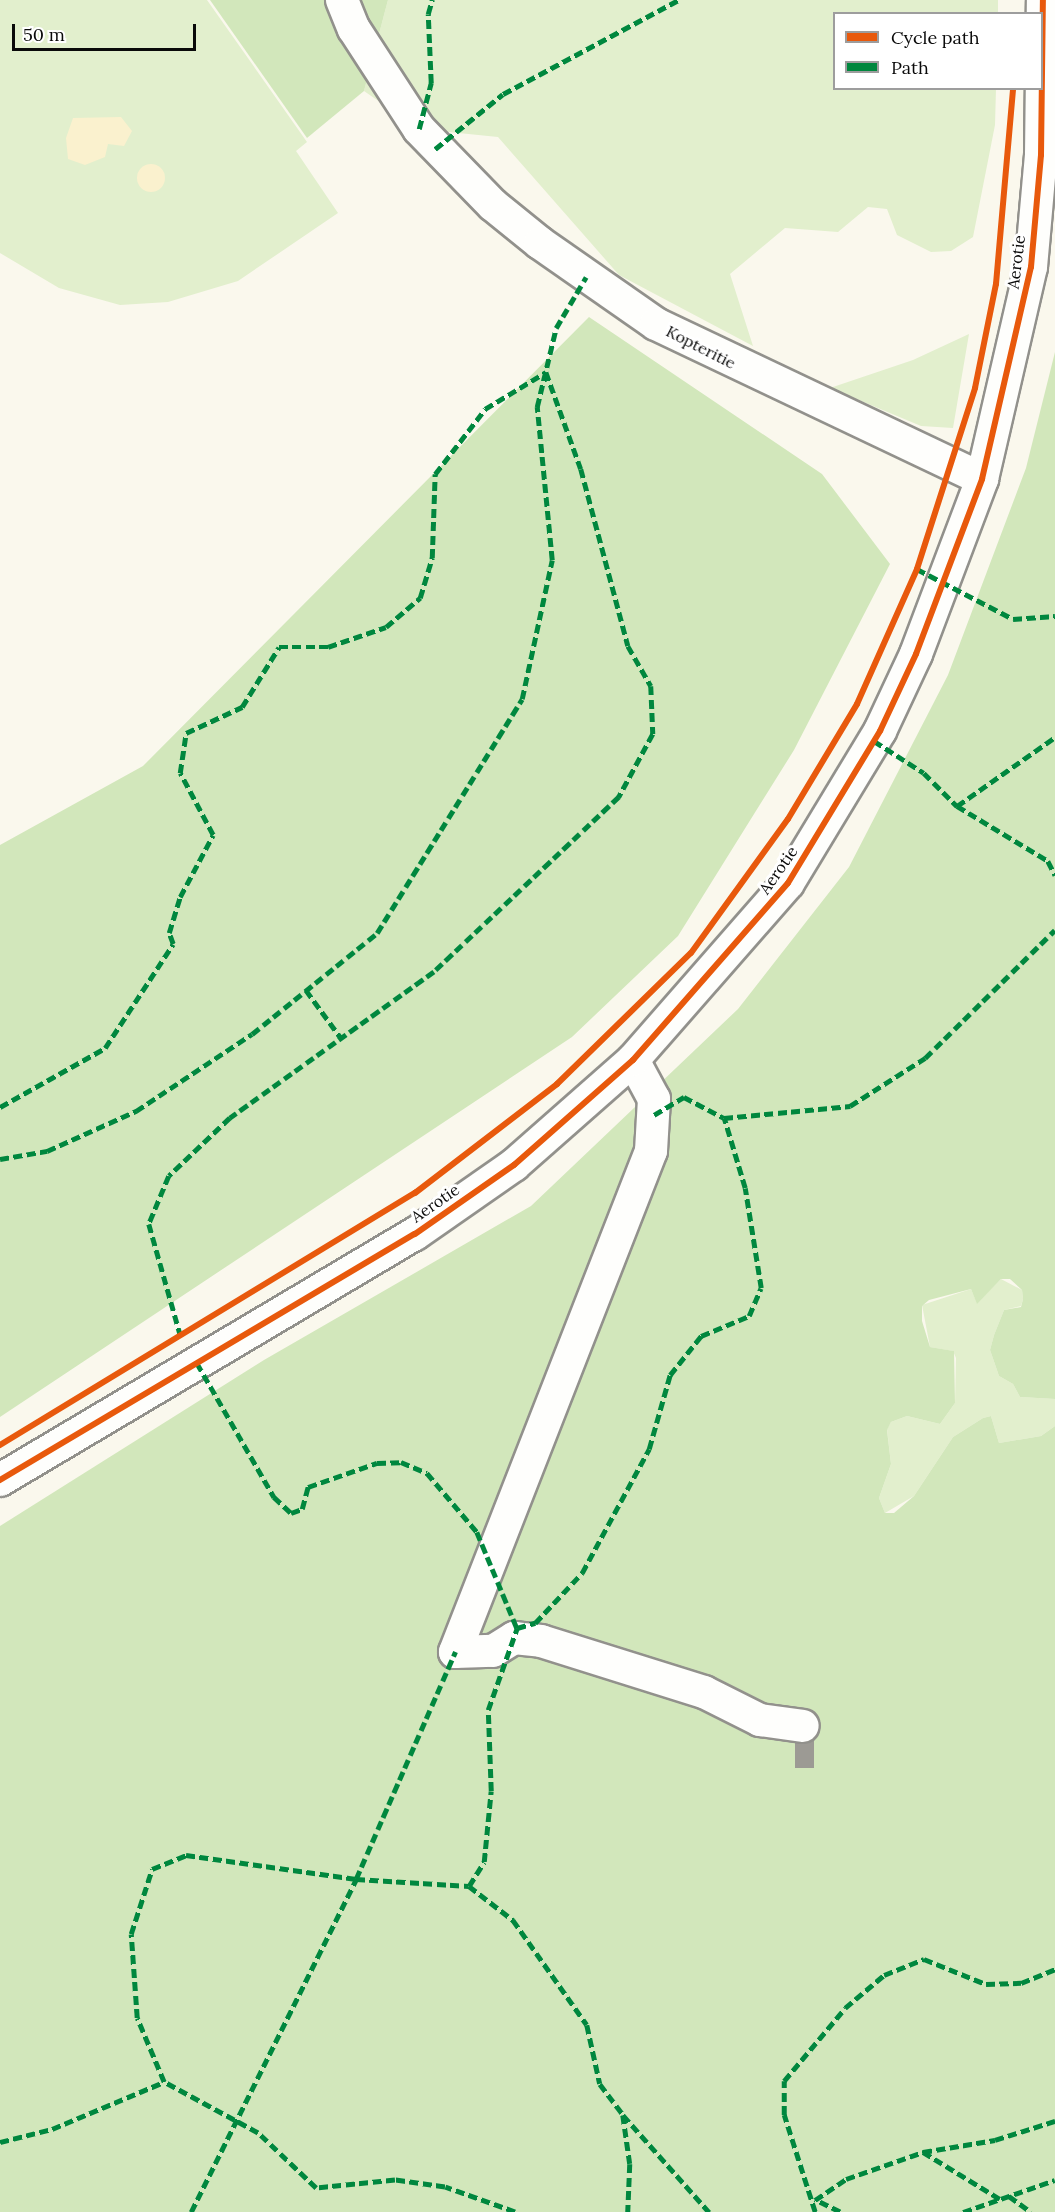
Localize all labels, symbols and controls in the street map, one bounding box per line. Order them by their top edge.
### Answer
scale bar [15,12,200,50]
legend [833,12,1043,90]
text: 50 m [23,23,65,46]
text: Cycle path [891,26,980,49]
text: Path [891,56,929,79]
street label: Aerotie [1003,234,1029,290]
street label: Kopteritie [663,321,739,373]
street label: Aerotie [755,842,801,898]
street label: Aerotie [407,1180,463,1226]

